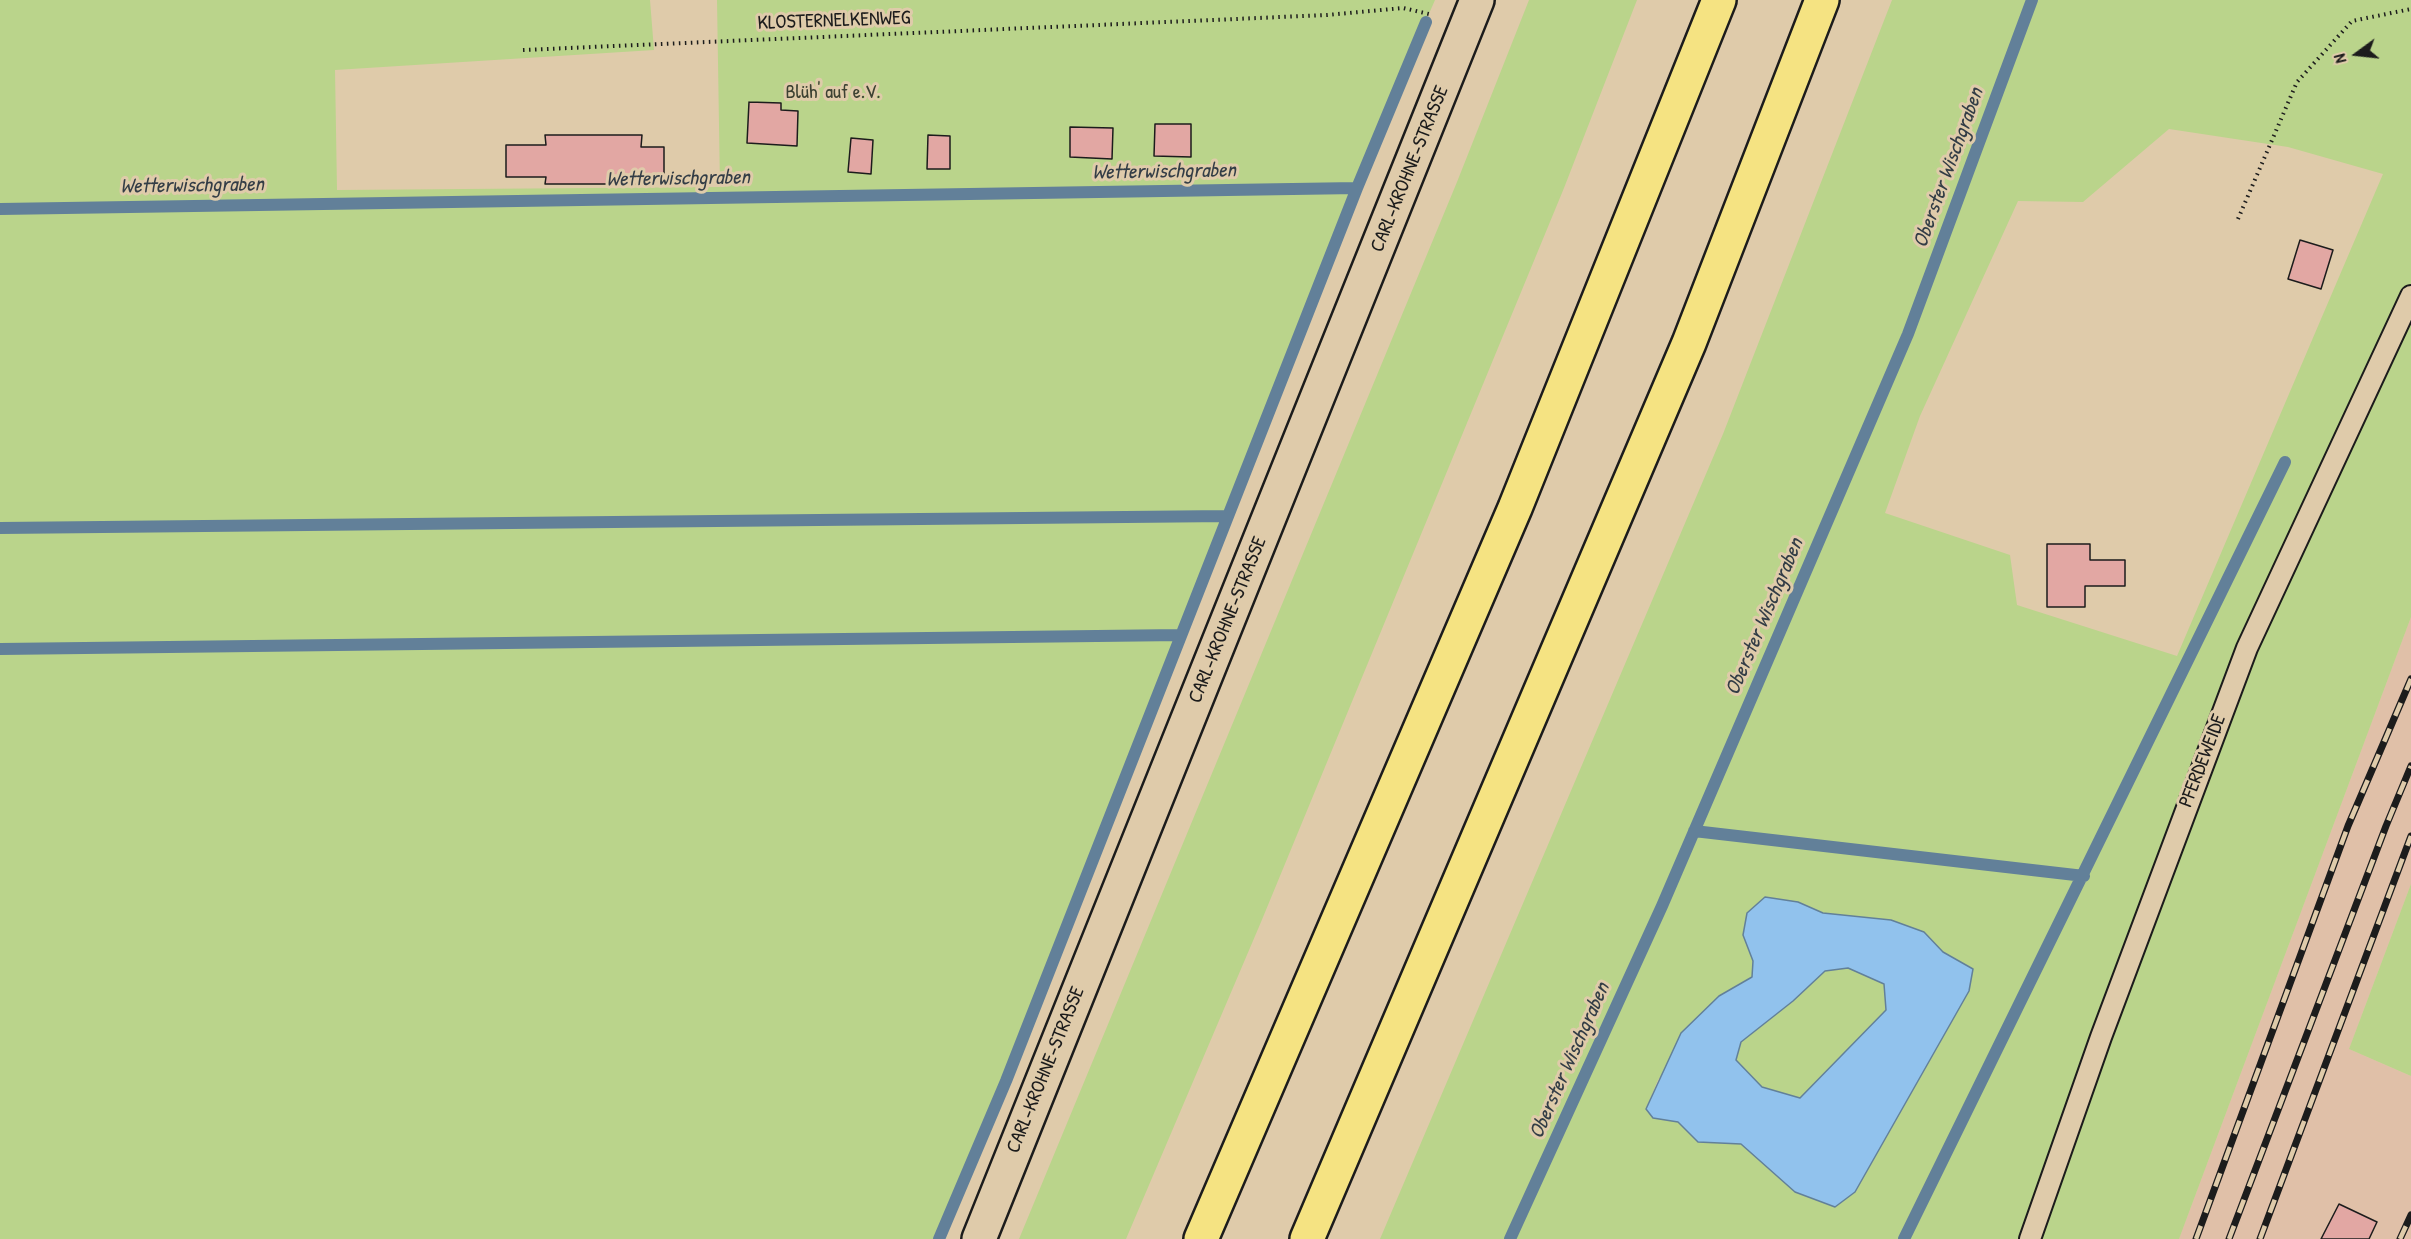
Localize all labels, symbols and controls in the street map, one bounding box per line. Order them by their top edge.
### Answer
street label: KLOSTERNELKENWEG [757,6,911,36]
north arrow [2327,24,2387,84]
text: N [2328,52,2351,66]
park label: Blüh' auf e.V. [785,81,881,105]
street label: CARL-KROHNE-STRASSE [1366,82,1454,256]
water label: Oberster Wischgraben [1908,85,1990,251]
water label: Wetterwischgraben [1092,158,1236,186]
water label: Wetterwischgraben [606,165,750,193]
water label: Wetterwischgraben [120,172,264,200]
street label: CARL-KROHNE-STRASSE [1184,533,1272,707]
water label: Oberster Wischgraben [1721,535,1809,699]
street label: PFERDEWEIDE [2174,711,2232,811]
water label: Oberster Wischgraben [1524,979,1616,1143]
street label: CARL-KROHNE-STRASSE [1002,983,1090,1157]

